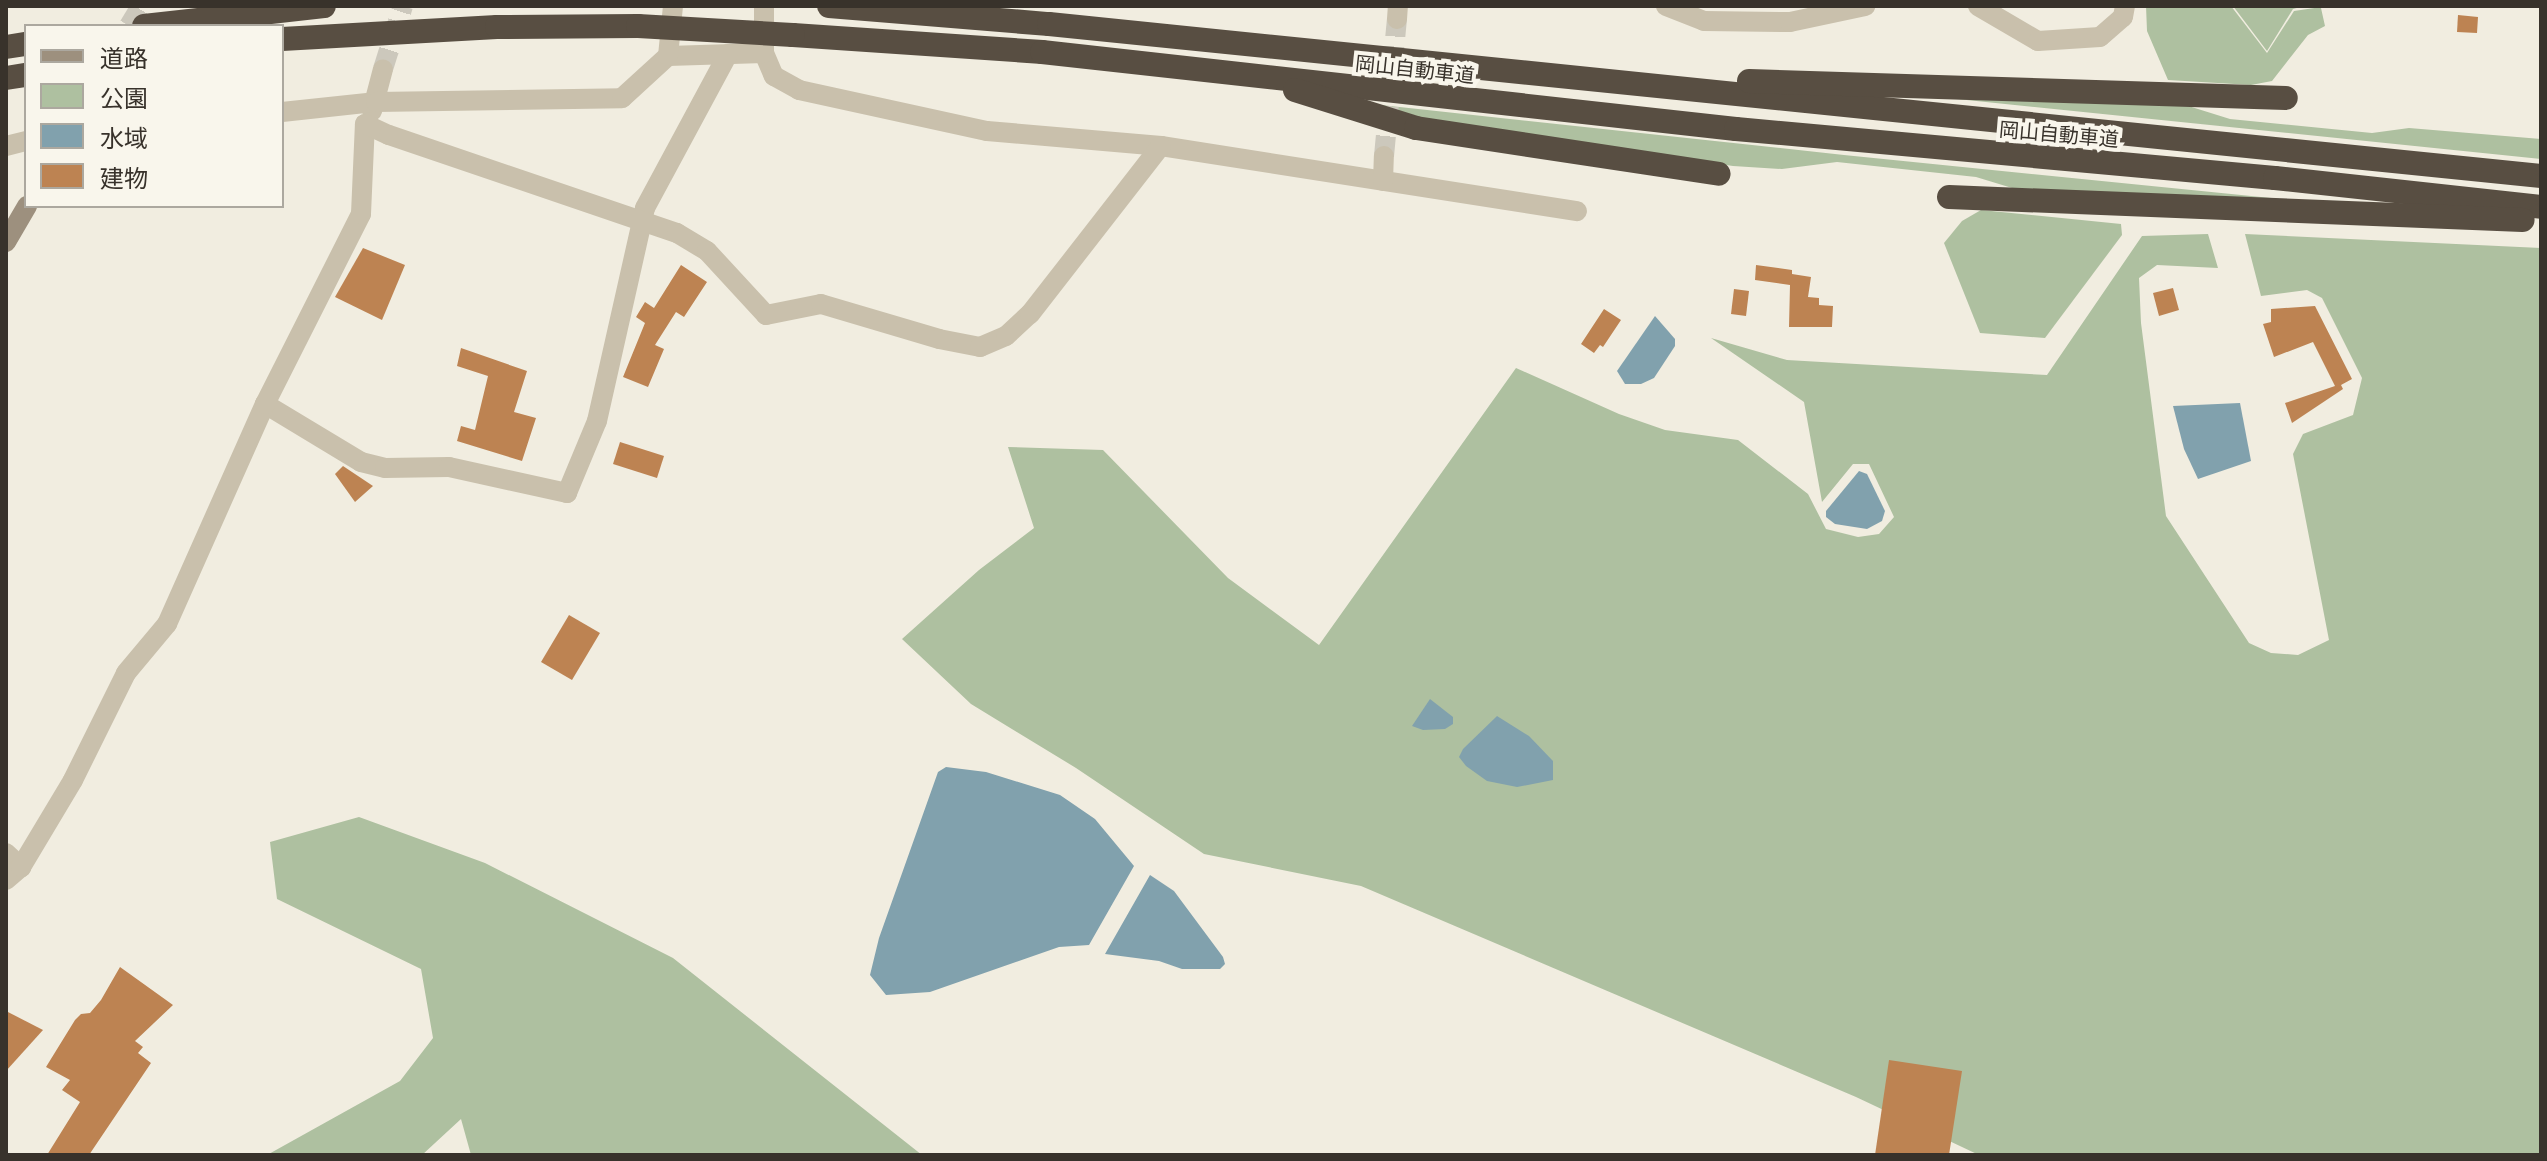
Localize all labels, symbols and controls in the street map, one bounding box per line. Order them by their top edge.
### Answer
legend [24,24,284,208]
text: 道路 [100,41,148,74]
street label: 岡山自動車道 [1354,51,1476,87]
text: 公園 [100,81,148,114]
street label: 岡山自動車道 [1998,117,2120,151]
text: 水域 [100,121,148,154]
text: 建物 [100,161,148,194]

